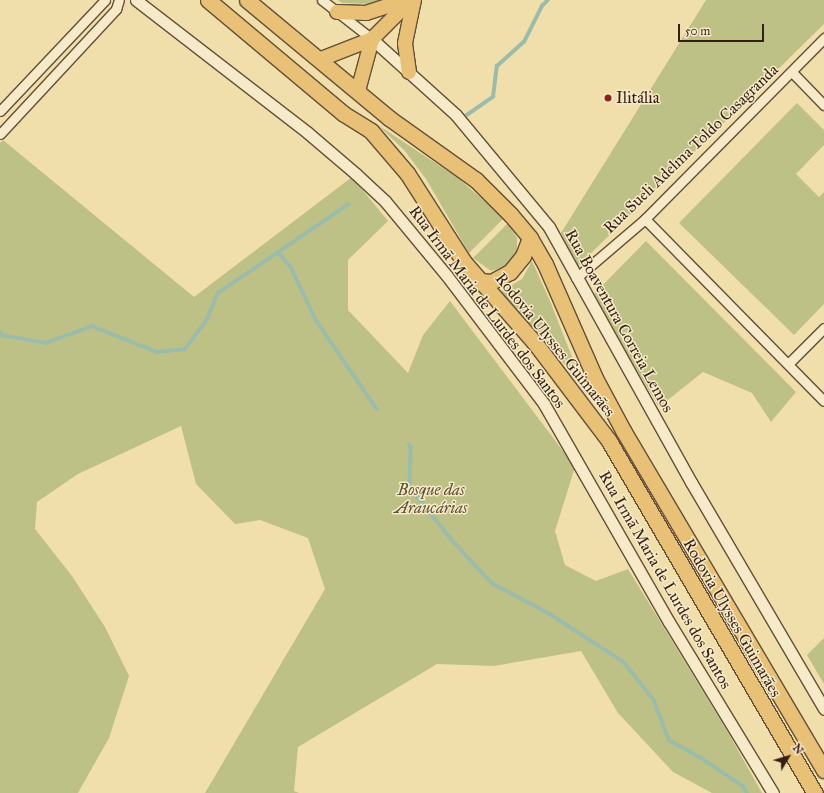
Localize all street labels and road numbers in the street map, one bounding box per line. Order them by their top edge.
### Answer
street label: Rua Sueli Adelma Toldo Casagranda [600,60,782,238]
street label: Rua Irmã Maria de Lurdes dos Santos [405,202,569,412]
street label: Rua Boaventura Correia Lemos [561,226,677,416]
street label: Rodovia Ulysses Guimarães [491,269,619,421]
street label: Rua Irmã Maria de Lurdes dos Santos [595,468,735,692]
street label: Rodovia Ulysses Guimarães [679,535,785,701]

